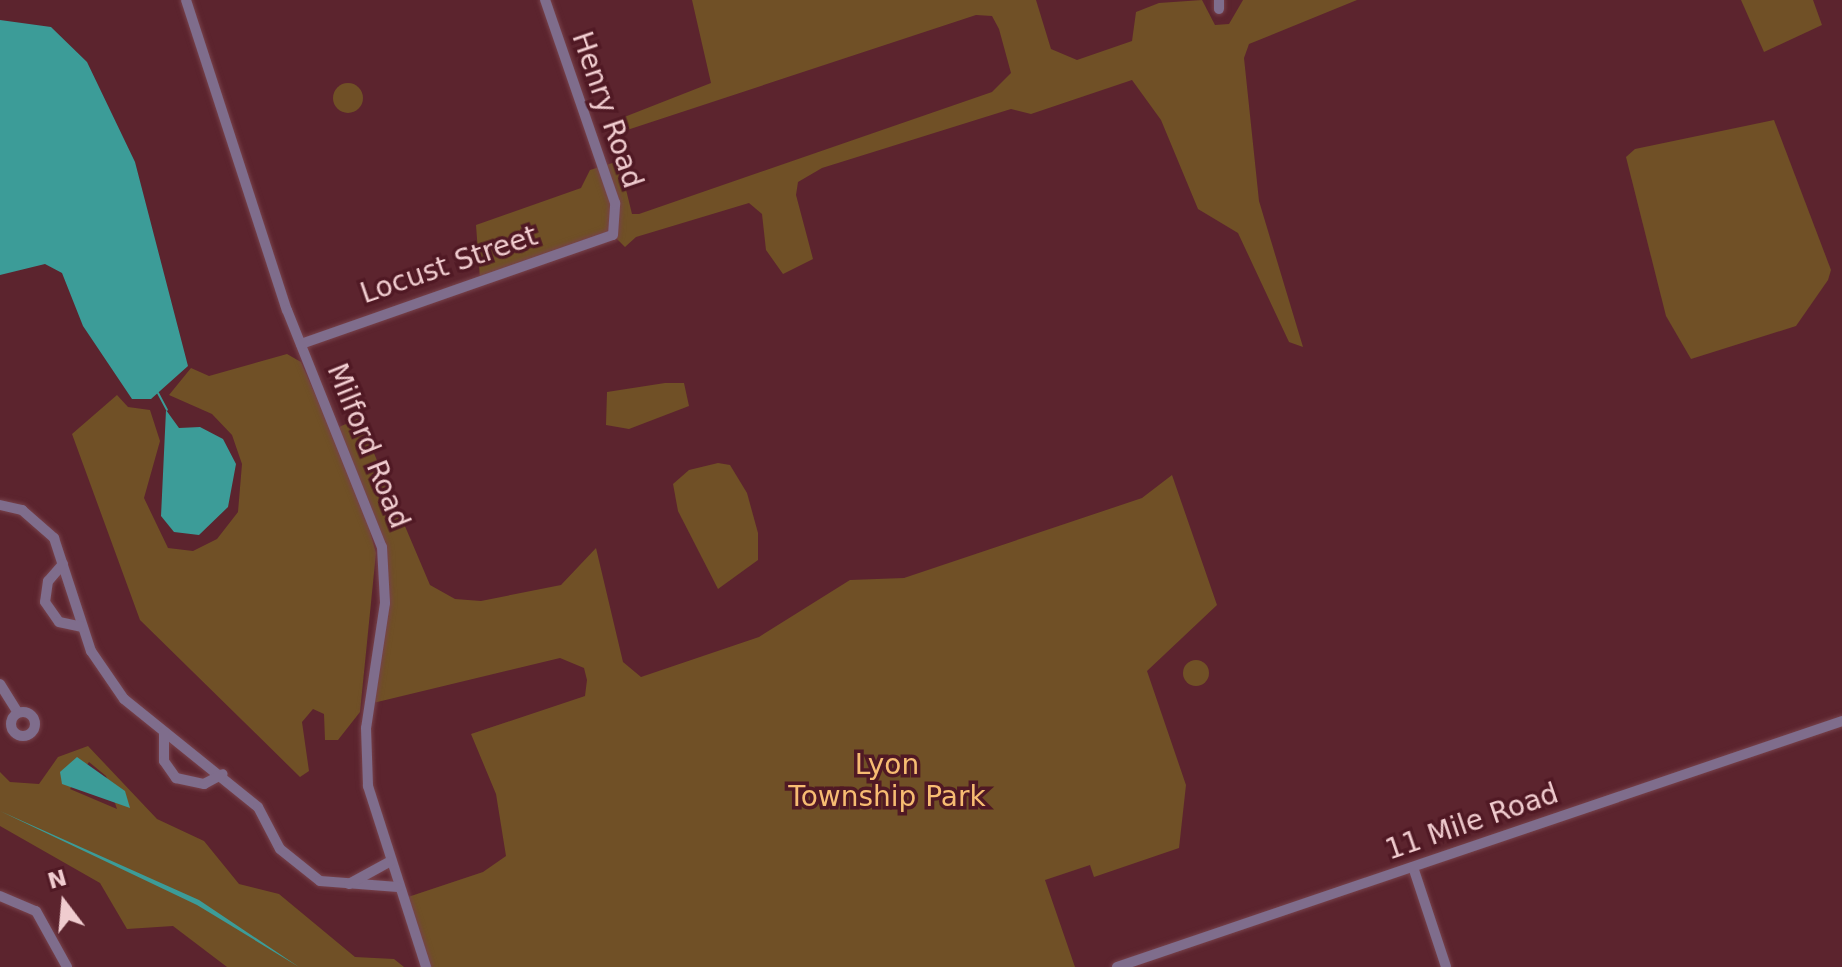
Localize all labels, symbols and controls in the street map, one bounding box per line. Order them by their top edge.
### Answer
street label: Henry Road [565,27,649,193]
street label: Locust Street [356,219,542,311]
street label: Milford Road [320,359,416,533]
park label: Lyon Township Park [788,748,986,814]
street label: 11 Mile Road [1381,777,1563,867]
north arrow [24,863,104,943]
text: N [45,865,70,894]

